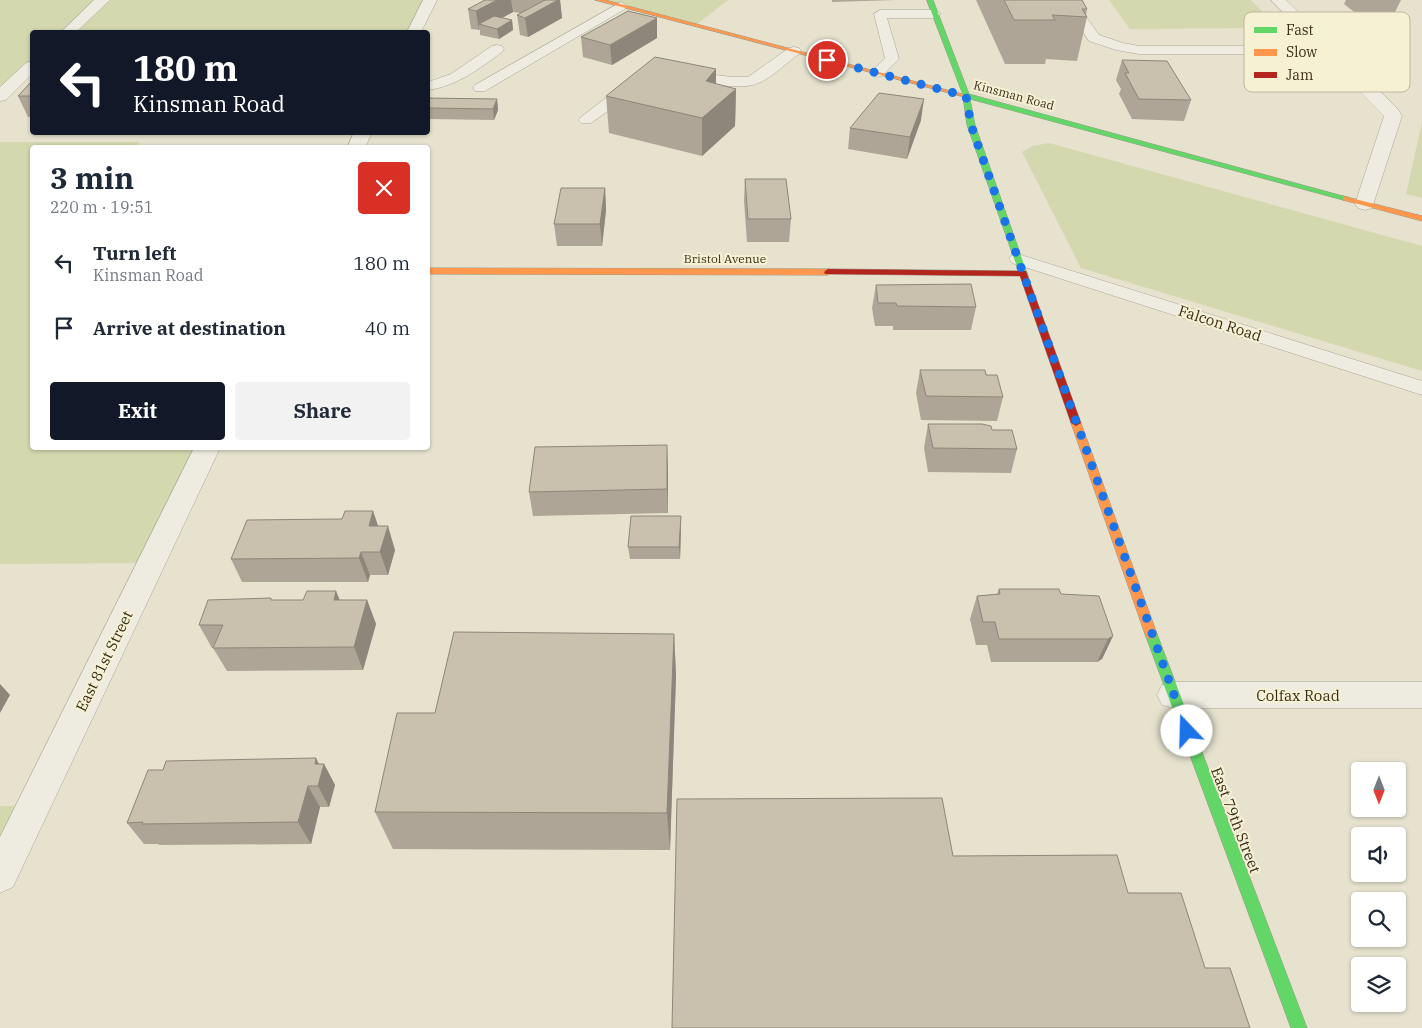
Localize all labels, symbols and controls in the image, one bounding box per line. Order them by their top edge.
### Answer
legend [1244,12,1410,92]
text: Fast [1286,21,1314,39]
pin [806,39,848,81]
text: Slow [1286,43,1317,61]
text: 180 m [133,45,238,91]
icon: arrive [813,46,841,74]
icon: left [50,50,115,115]
text: Jam [1286,66,1313,84]
street label: Kinsman Road [972,77,1056,113]
text: Kinsman Road [133,89,285,118]
text: 3 min [50,158,134,197]
button: close [358,162,410,214]
text: 220 m · 19:51 [50,197,153,217]
text: Turn left [93,241,176,265]
icon: left [50,249,78,277]
text: 180 m [353,251,410,275]
street label: Bristol Avenue [684,251,766,266]
text: Kinsman Road [93,265,203,285]
street label: Falcon Road [1176,301,1264,345]
icon: arrive [50,314,78,342]
text: Arrive at destination [93,316,286,340]
text: 40 m [365,316,410,340]
button: Exit [50,382,225,440]
button: Share [235,382,410,440]
street label: East 81st Street [71,607,137,715]
street label: Colfax Road [1256,686,1340,705]
position arrow [1160,704,1212,756]
north arrow [1351,762,1406,818]
map controls [1351,762,1406,1012]
street label: East 79th Street [1207,764,1265,876]
button: sound [1351,827,1406,882]
button: search [1351,892,1406,947]
button: layers [1351,957,1406,1012]

